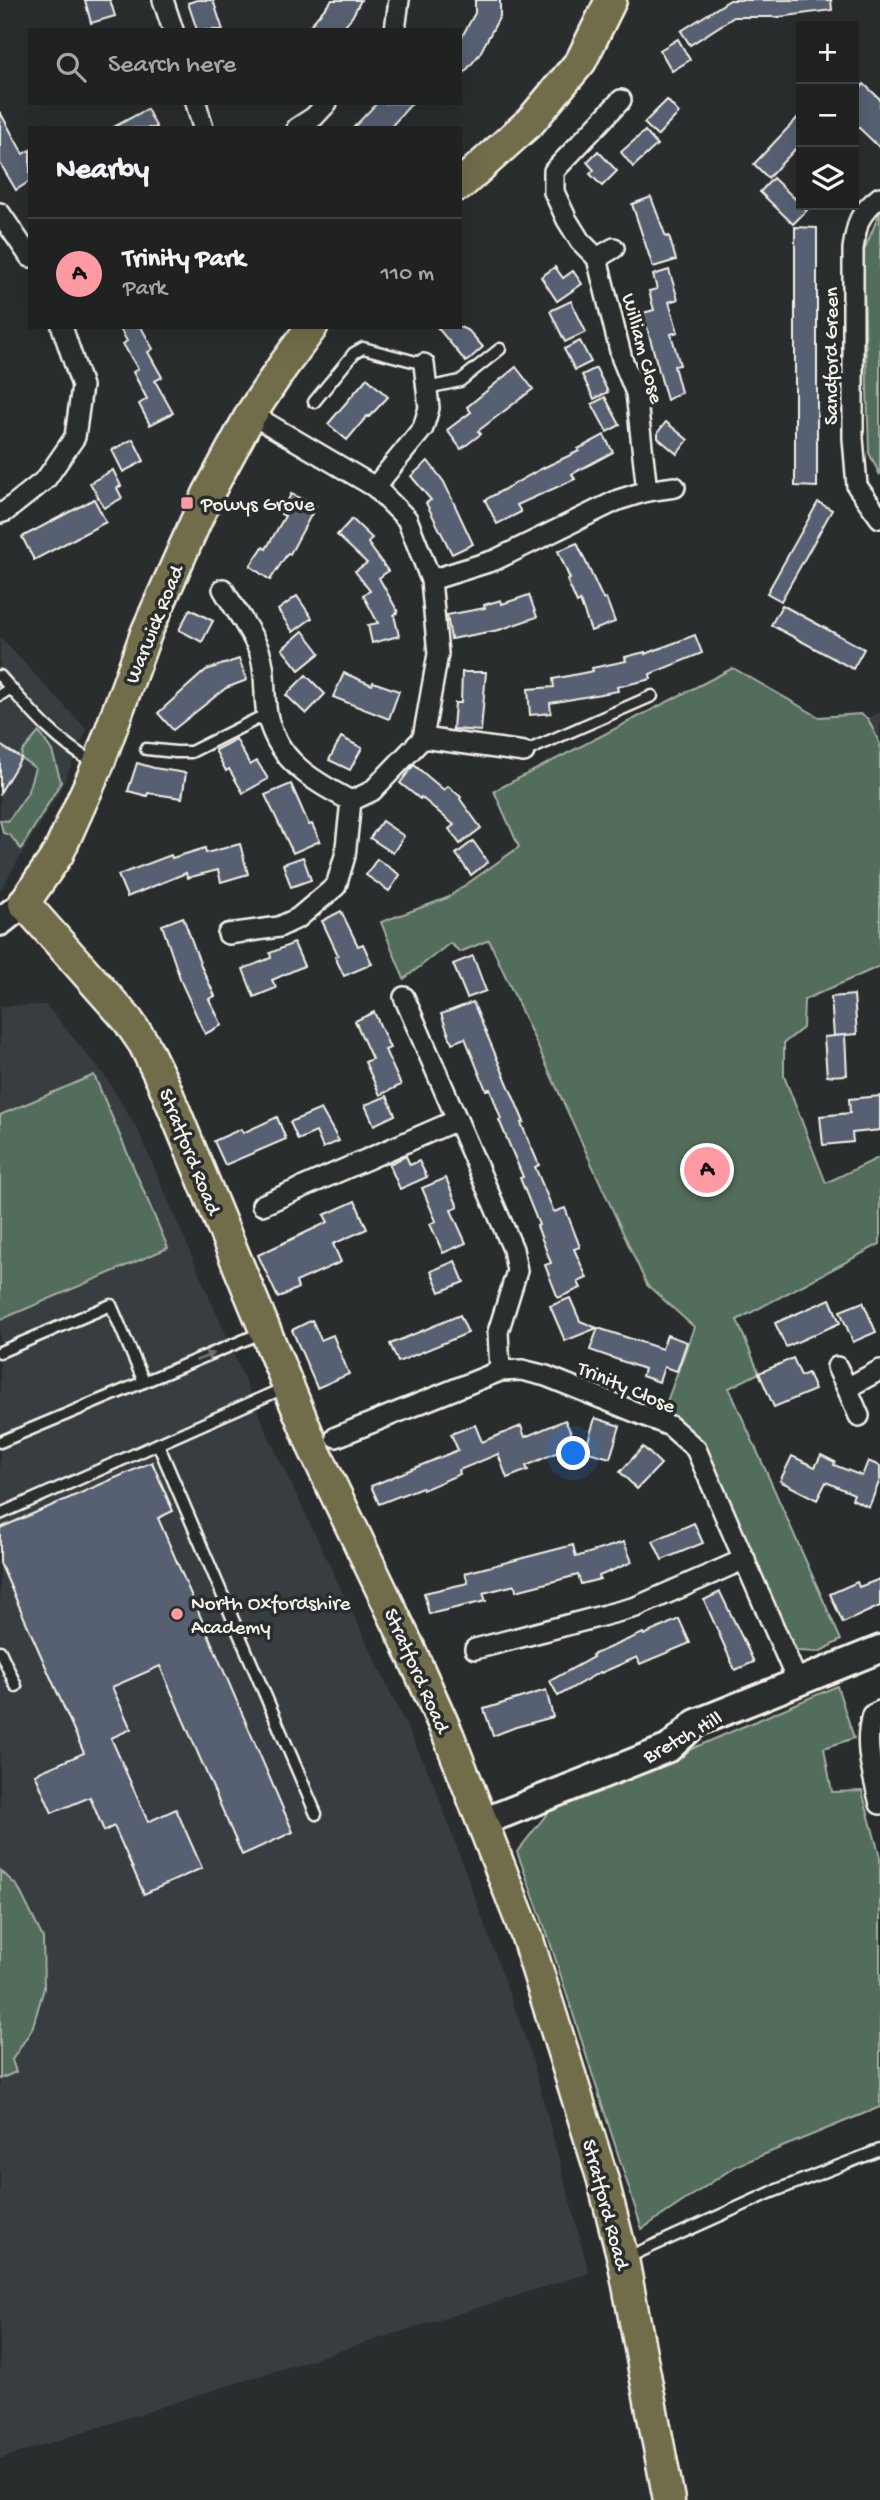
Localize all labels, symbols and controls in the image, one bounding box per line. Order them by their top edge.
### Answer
map controls [796,21,859,210]
button: + [796,21,859,84]
search box [28,28,462,105]
icon: search [52,48,90,86]
text: Search here [108,51,236,82]
button: − [796,84,859,147]
button: layers [796,147,859,210]
text: Nearby [56,154,149,189]
text: Trinity Park [123,245,245,276]
text: A [72,261,86,288]
text: 110 m [381,261,434,288]
text: Park [123,276,167,303]
street label: Sandford Green [821,287,846,425]
street label: William Close [614,291,668,408]
place label: Powys Grove [200,494,316,519]
marker: Powys Grove [179,495,195,511]
street label: Warwick Road [121,561,192,688]
street label: Stratford Road [151,1086,225,1221]
pin: A [684,1144,730,1196]
one-way arrow [195,1351,216,1362]
street label: Trinity Close [572,1357,679,1421]
your location [556,1436,590,1470]
place label: North Oxfordshire Academy [191,1593,352,1642]
street label: Stratford Road [376,1605,454,1739]
marker: North Oxfordshire Academy [169,1606,185,1622]
street label: Bretch Hill [639,1707,728,1772]
street label: Stratford Road [574,2137,633,2274]

